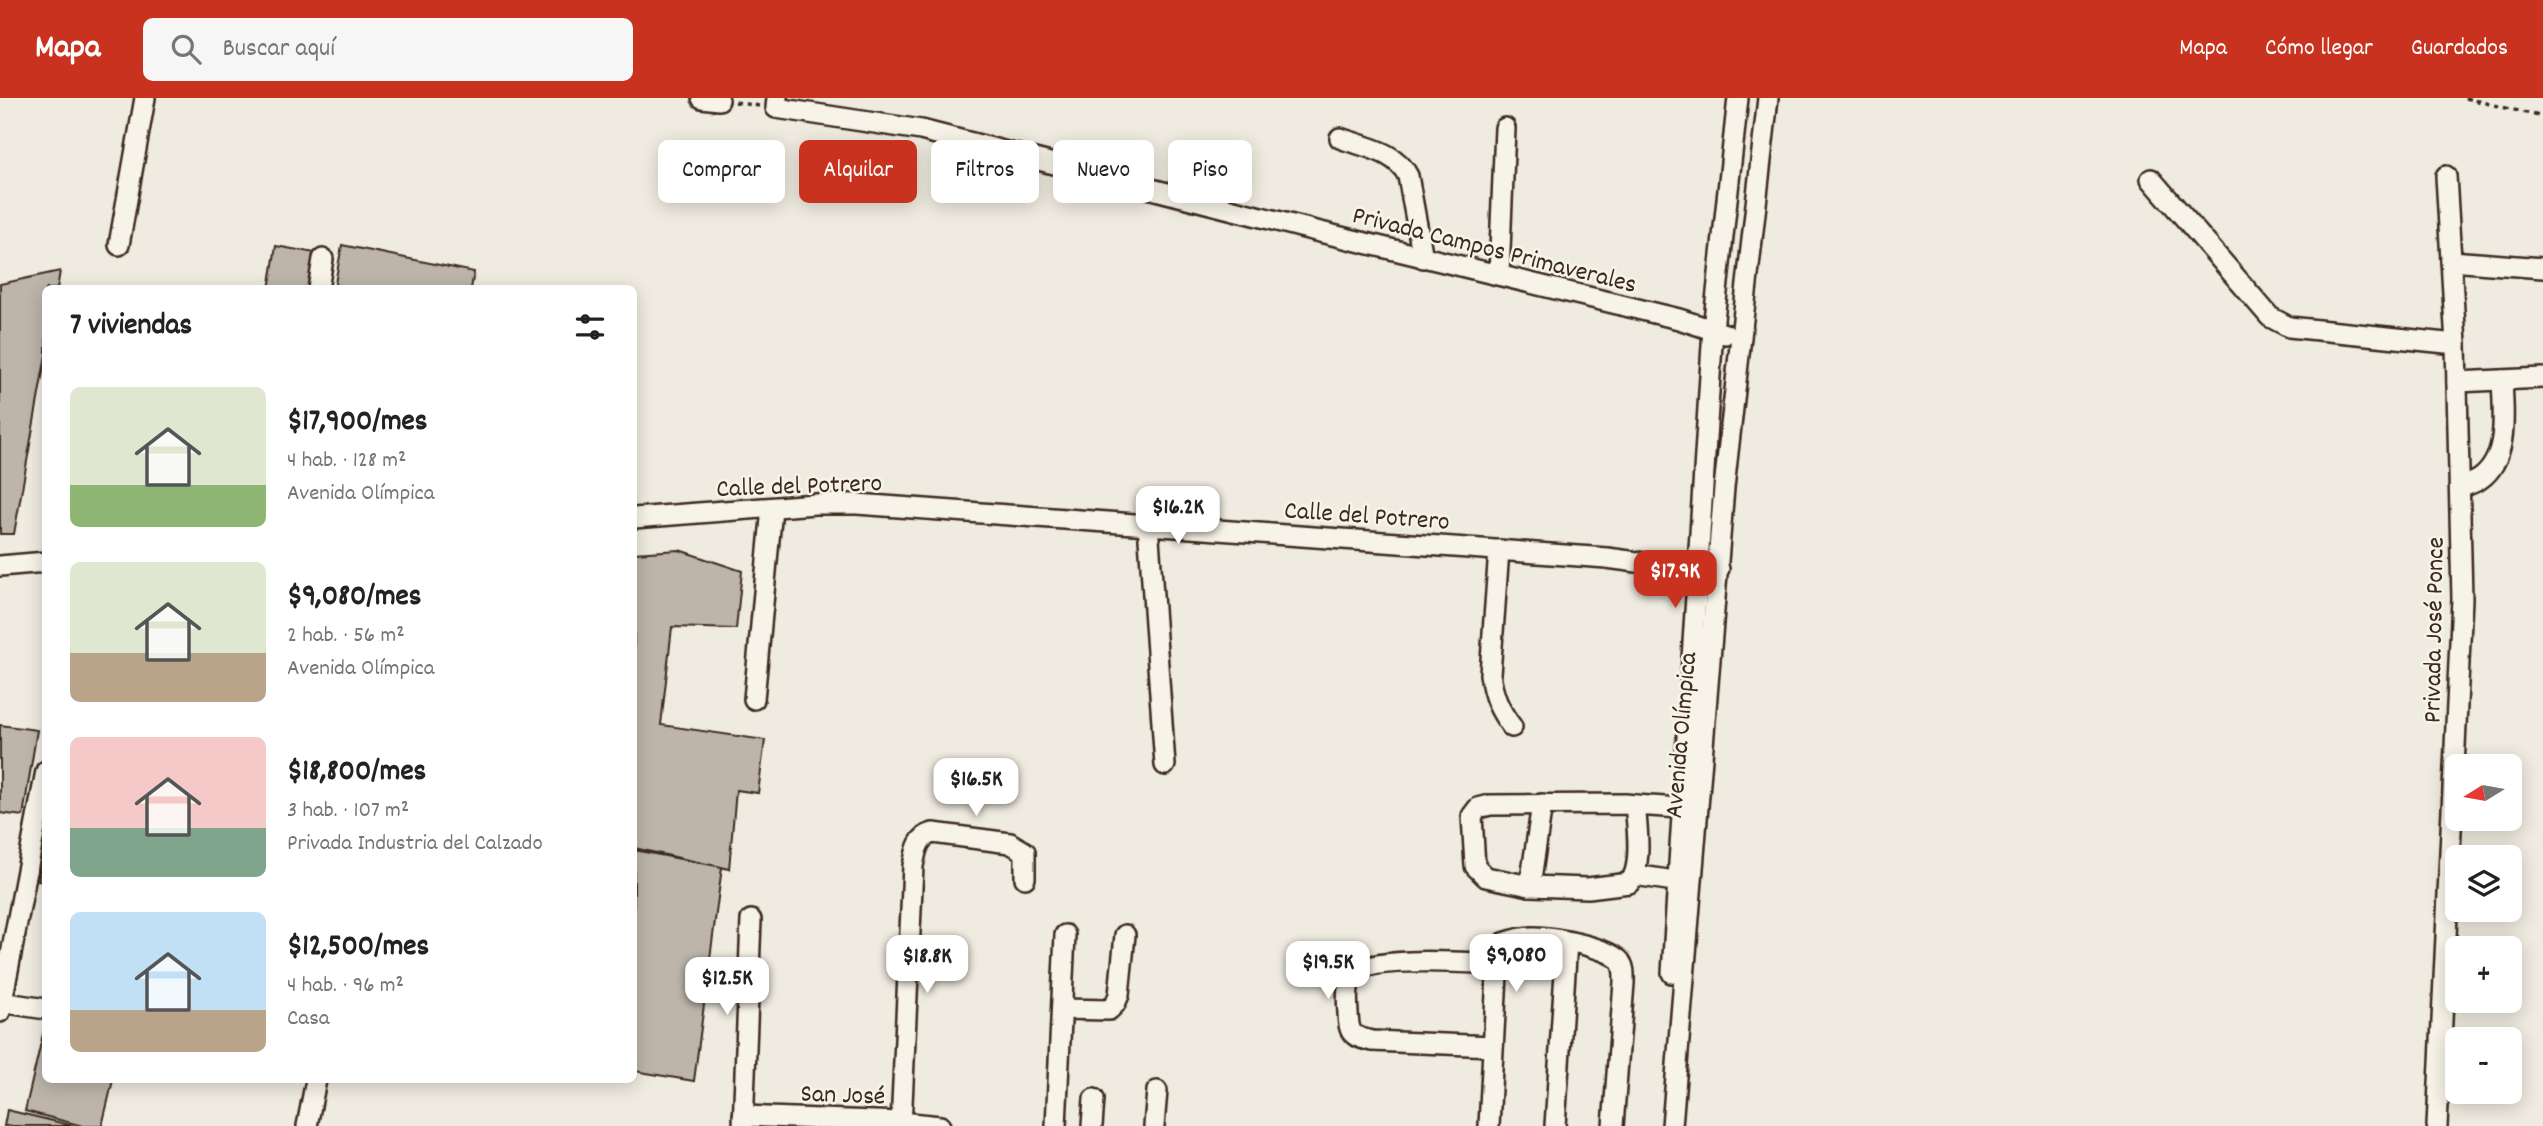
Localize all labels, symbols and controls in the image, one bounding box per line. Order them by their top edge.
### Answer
search box [143,18,633,81]
text: Mapa [35,26,101,73]
icon: search [167,30,205,68]
text: Buscar aquí [223,31,335,68]
text: Mapa [2179,32,2227,66]
text: Cómo llegar [2265,32,2373,66]
text: Guardados [2411,32,2508,66]
chip: Comprar [658,140,785,203]
chip: Alquilar [799,140,917,203]
chip: Filtros [931,140,1039,203]
chip: Nuevo [1053,140,1154,203]
chip: Piso [1168,140,1252,203]
street label: Privada Campos Primaverales [1348,198,1640,305]
text: 7 viviendas [70,306,192,349]
icon: filters [571,308,609,346]
text: $17,900/mes [287,402,427,445]
icon: home [126,415,210,499]
text: 4 hab. · 128 m² [287,445,406,478]
street label: Calle del Potrero [716,466,883,509]
text: Avenida Olímpica [287,478,435,511]
pin: $16.2K [1121,486,1235,546]
text: $16.2K [1152,492,1204,525]
street label: Calle del Potrero [1283,493,1451,542]
street label: Privada José Ponce [2415,537,2456,723]
pin: $17.9K [1618,550,1732,610]
text: $17.9K [1650,556,1700,589]
text: $9,080/mes [287,577,421,620]
icon: home [126,590,210,674]
text: 2 hab. · 56 m² [287,620,405,653]
street label: Avenida Olímpica [1657,650,1708,820]
text: Avenida Olímpica [287,653,435,686]
text: $18,800/mes [287,752,426,795]
north arrow [2445,754,2522,831]
map controls [2445,754,2522,1104]
pin: $16.5K [919,758,1033,818]
text: $16.5K [949,764,1003,797]
icon: home [126,765,210,849]
text: 3 hab. · 107 m² [287,795,409,828]
text: Privada Industria del Calzado [287,828,543,861]
button: layers [2445,845,2522,922]
text: $12,500/mes [287,927,429,970]
pin: $9,080 [1459,934,1573,994]
pin: $18.8K [870,936,984,995]
button: + [2445,936,2522,1013]
icon: home [126,940,210,1024]
text: $9,080 [1486,940,1546,973]
text: $18.8K [902,941,952,974]
pin: $19.5K [1271,942,1385,1001]
text: $19.5K [1302,947,1354,980]
pin: $12.5K [670,958,784,1017]
text: $12.5K [701,963,753,996]
text: 4 hab. · 96 m² [287,970,404,1003]
text: Casa [287,1003,330,1036]
button: − [2445,1027,2522,1104]
street label: San José [800,1077,886,1116]

